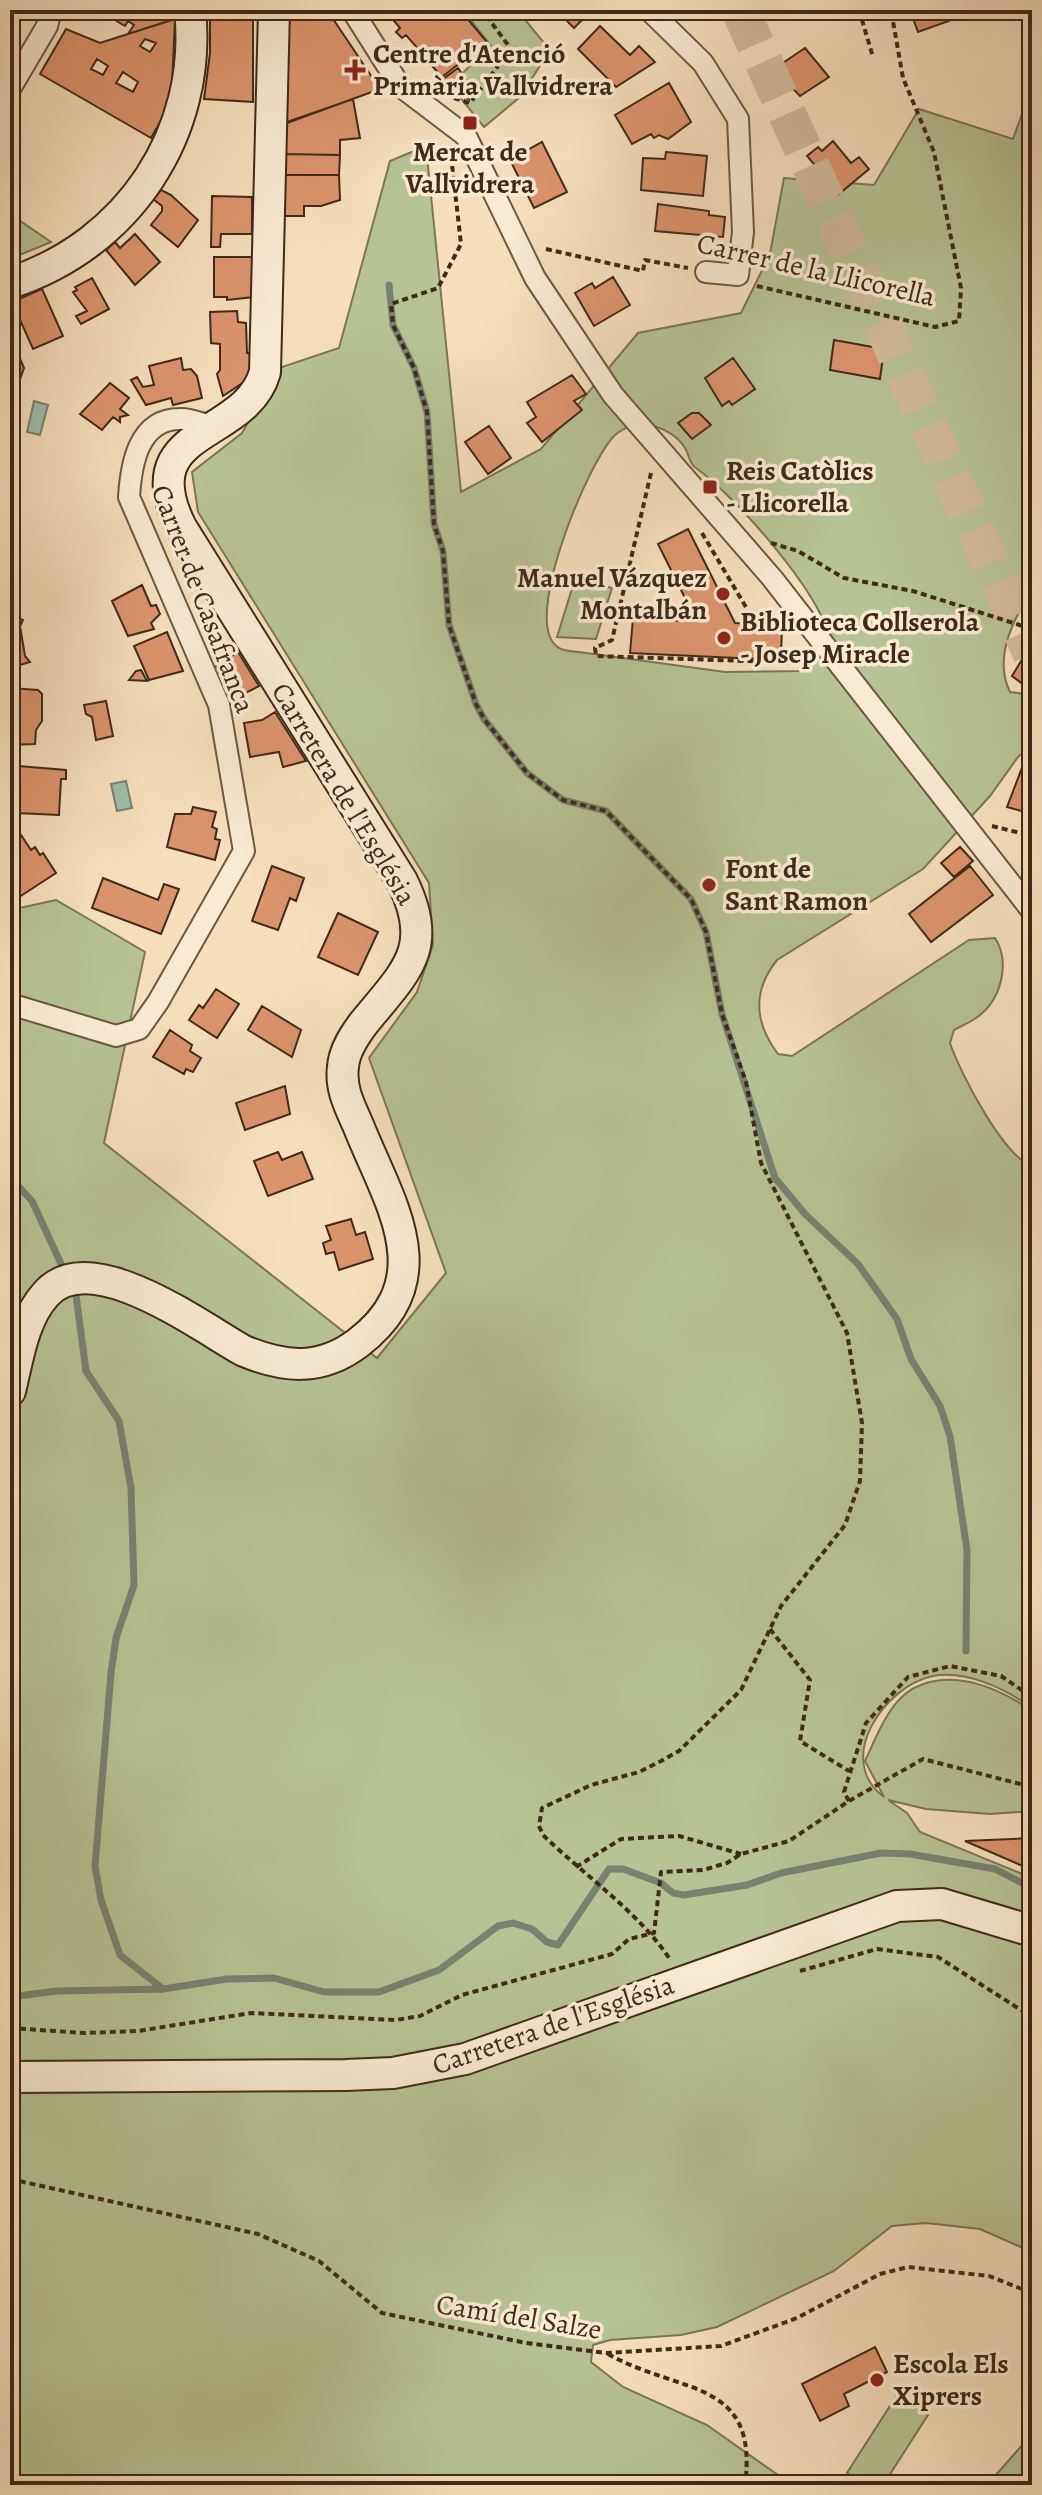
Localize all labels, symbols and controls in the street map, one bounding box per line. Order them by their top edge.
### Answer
place label: Centre d'Atenció Primària Vallvidrera [373,35,613,105]
marker: Centre d'Atenció Primària Vallvidrera [344,59,366,81]
marker: Mercat de Vallvidrera [461,114,479,132]
place label: Mercat de Vallvidrera [405,133,535,203]
street label: Carrer de la Llicorella [693,224,939,316]
place label: Reis Catòlics - Llicorella [726,452,874,522]
marker: Reis Catòlics - Llicorella [701,478,719,496]
street label: Carrer de Casafranca [142,480,264,718]
place label: Manuel Vázquez Montalbán [517,559,707,629]
marker: Manuel Vázquez Montalbán [714,585,732,603]
place label: Biblioteca Collserola - Josep Miracle [740,603,980,673]
marker: Biblioteca Collserola - Josep Miracle [715,629,733,647]
street label: Carretera de l'Església [262,676,426,912]
place label: Font de Sant Ramon [725,850,868,920]
marker: Font de Sant Ramon [700,876,718,894]
street label: Carretera de l'Església [427,1966,679,2084]
street label: Camí del Salze [434,2285,604,2349]
place label: Escola Els Xiprers [893,2345,1009,2415]
marker: Escola Els Xiprers [868,2371,886,2389]

